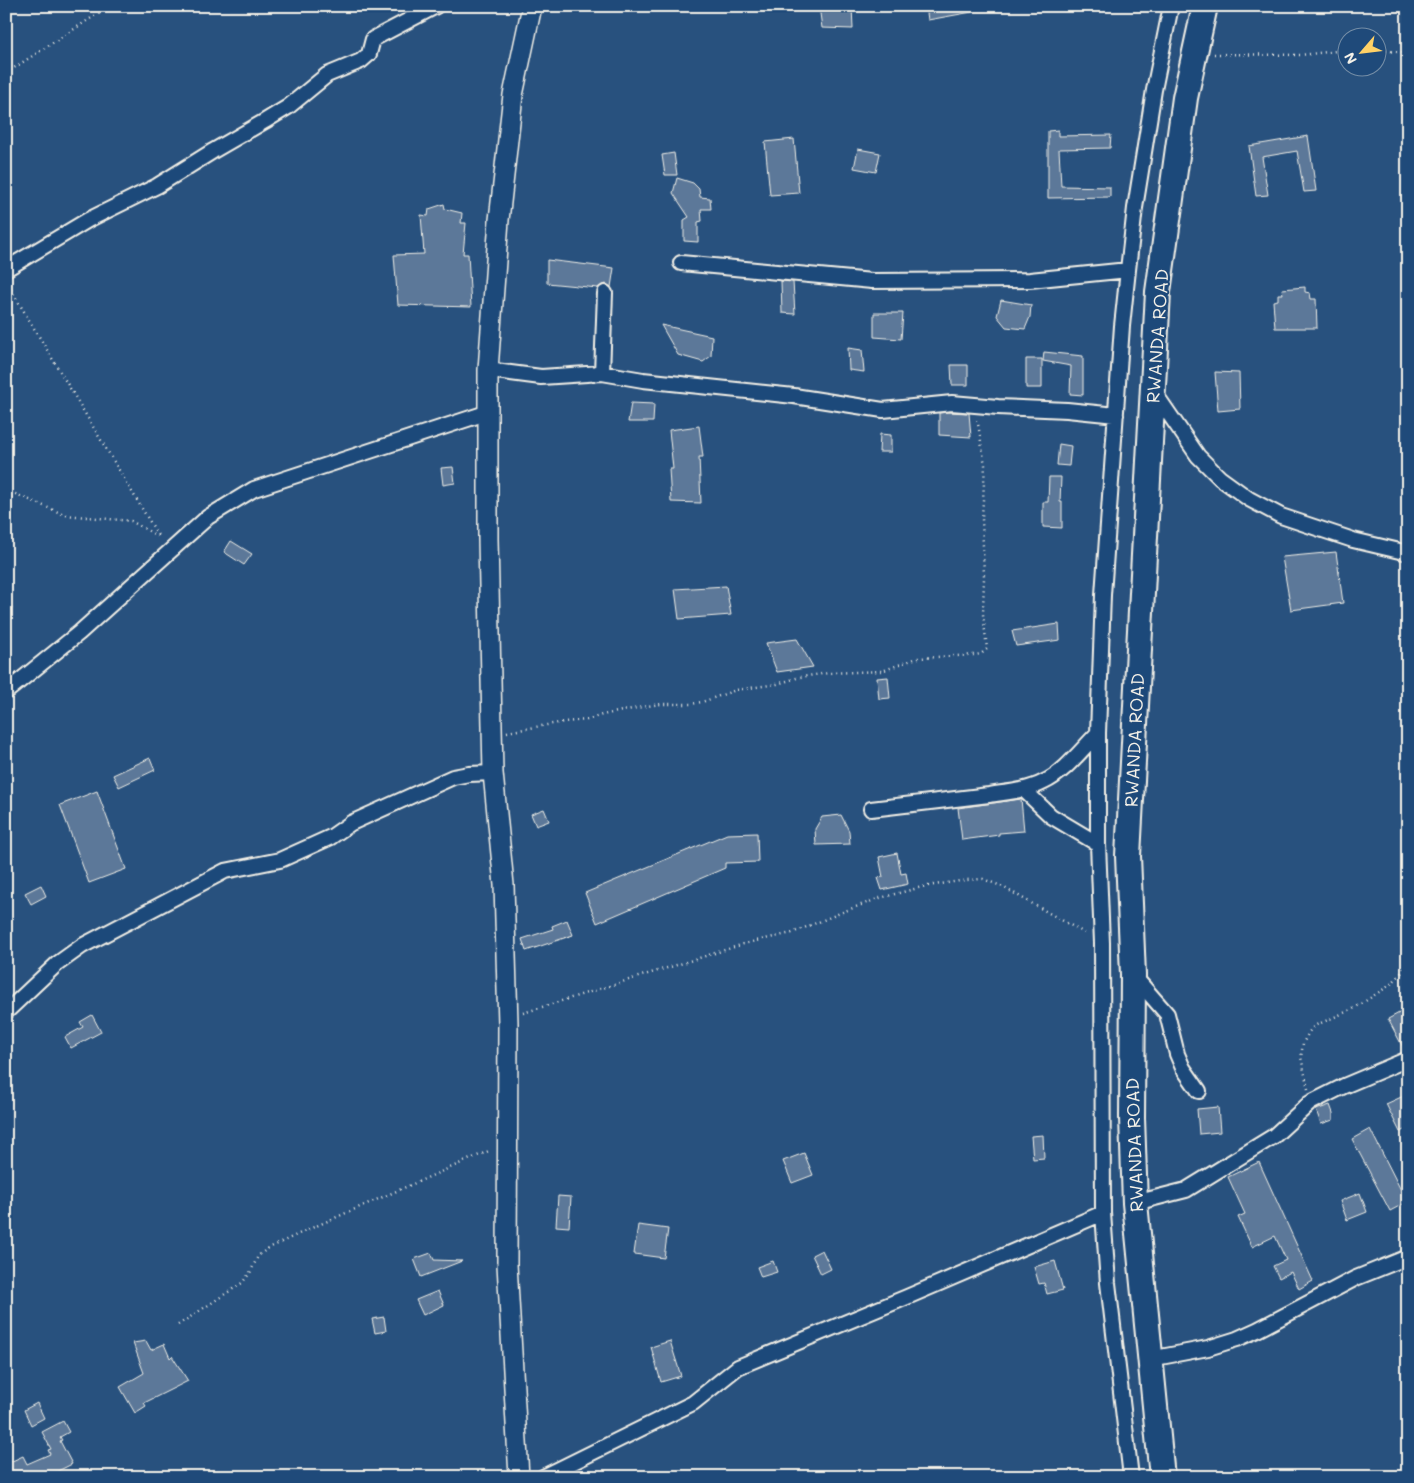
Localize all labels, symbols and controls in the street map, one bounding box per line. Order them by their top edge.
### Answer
north arrow [1336,28,1386,78]
text: N [1339,49,1361,67]
street label: RWANDA ROAD [1140,268,1174,404]
street label: RWANDA ROAD [1119,672,1149,808]
street label: RWANDA ROAD [1120,1077,1148,1213]

